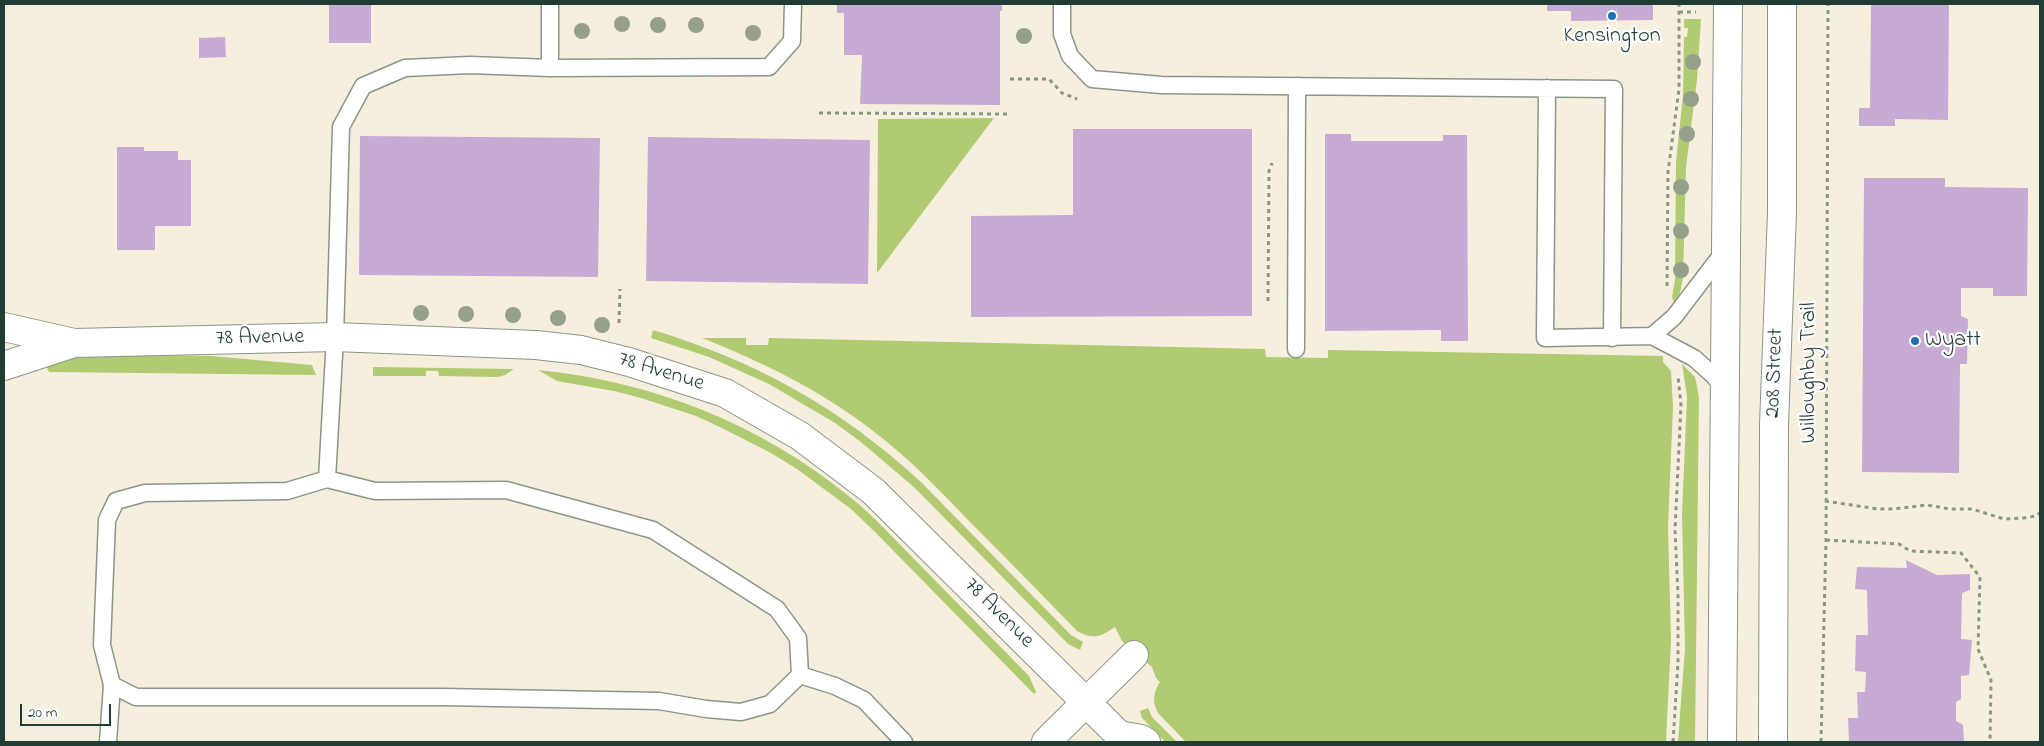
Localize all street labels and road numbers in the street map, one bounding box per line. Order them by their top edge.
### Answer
street label: Willoughby Trail [1797,302,1823,444]
street label: 78 Avenue [215,325,305,353]
street label: 208 Street [1761,328,1791,418]
street label: 78 Avenue [615,347,707,399]
street label: 78 Avenue [957,573,1039,655]

